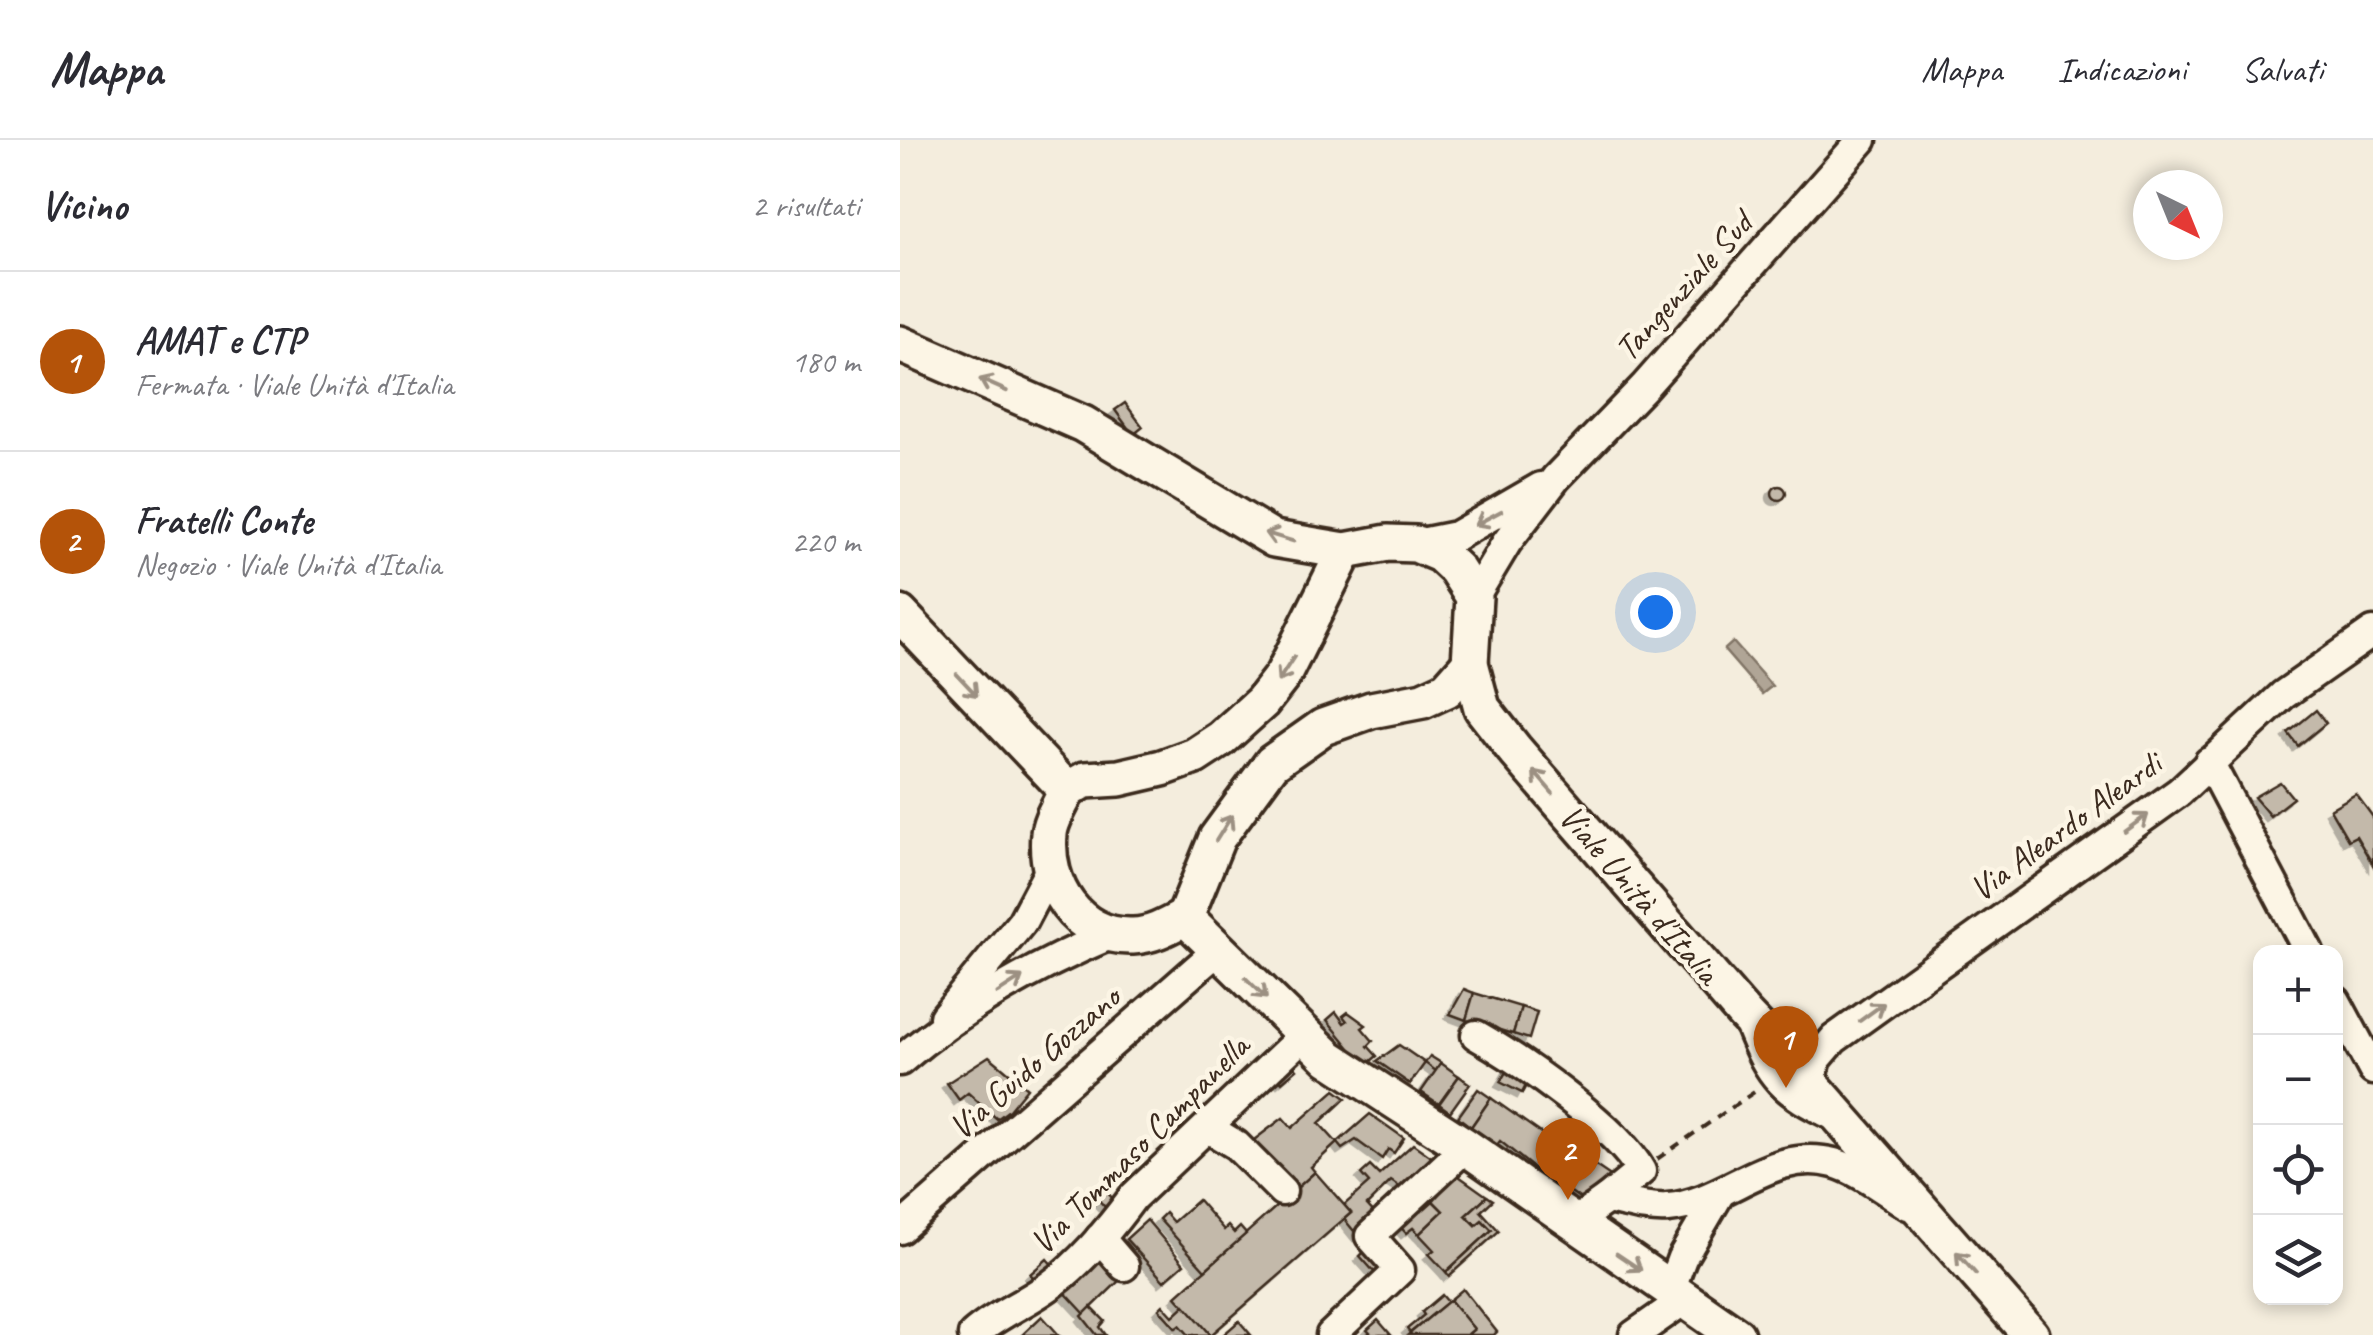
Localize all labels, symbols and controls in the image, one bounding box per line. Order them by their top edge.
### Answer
text: Mappa [50,39,162,99]
text: Mappa [1921,47,2002,92]
text: Indicazioni [2057,47,2186,92]
text: Salvati [2241,47,2323,92]
north arrow [2133,170,2223,260]
text: Vicino [40,179,127,232]
text: 2 risultati [752,185,860,226]
street label: Tangenziale Sud [1604,198,1766,370]
text: AMAT e CTP [135,317,304,364]
text: 1 [65,341,80,382]
text: 180 m [791,341,860,382]
text: Fermata · Viale Unità d'Italia [135,364,453,405]
one-way arrow [978,375,1009,393]
text: Fratelli Conte [135,497,313,544]
one-way arrow [1474,509,1504,528]
text: 2 [65,521,80,562]
text: 220 m [791,521,860,562]
one-way arrow [1263,527,1295,545]
text: Negozio · Viale Unità d'Italia [135,544,441,585]
your location [1630,587,1681,638]
one-way arrow [1275,654,1296,682]
one-way arrow [955,672,978,697]
street label: Via Aleardo Aleardi [1960,739,2174,911]
one-way arrow [1532,770,1554,796]
street label: Viale Unità d'Italia [1549,795,1732,996]
one-way arrow [2122,813,2149,834]
one-way arrow [1214,814,1234,843]
map controls [2253,945,2343,1305]
button: + [2253,945,2343,1035]
street label: Via Guido Gozzano [939,973,1132,1149]
one-way arrow [995,974,1023,995]
one-way arrow [1243,976,1267,1000]
one-way arrow [1858,1002,1885,1023]
pin: 1 [1754,1006,1818,1088]
street label: Via Tommaso Campanella [1020,1023,1261,1264]
button: − [2253,1035,2343,1125]
pin: 2 [1536,1118,1600,1200]
button: locate [2253,1125,2343,1215]
button: layers [2253,1215,2343,1305]
one-way arrow [1615,1251,1643,1272]
one-way arrow [1955,1251,1978,1276]

